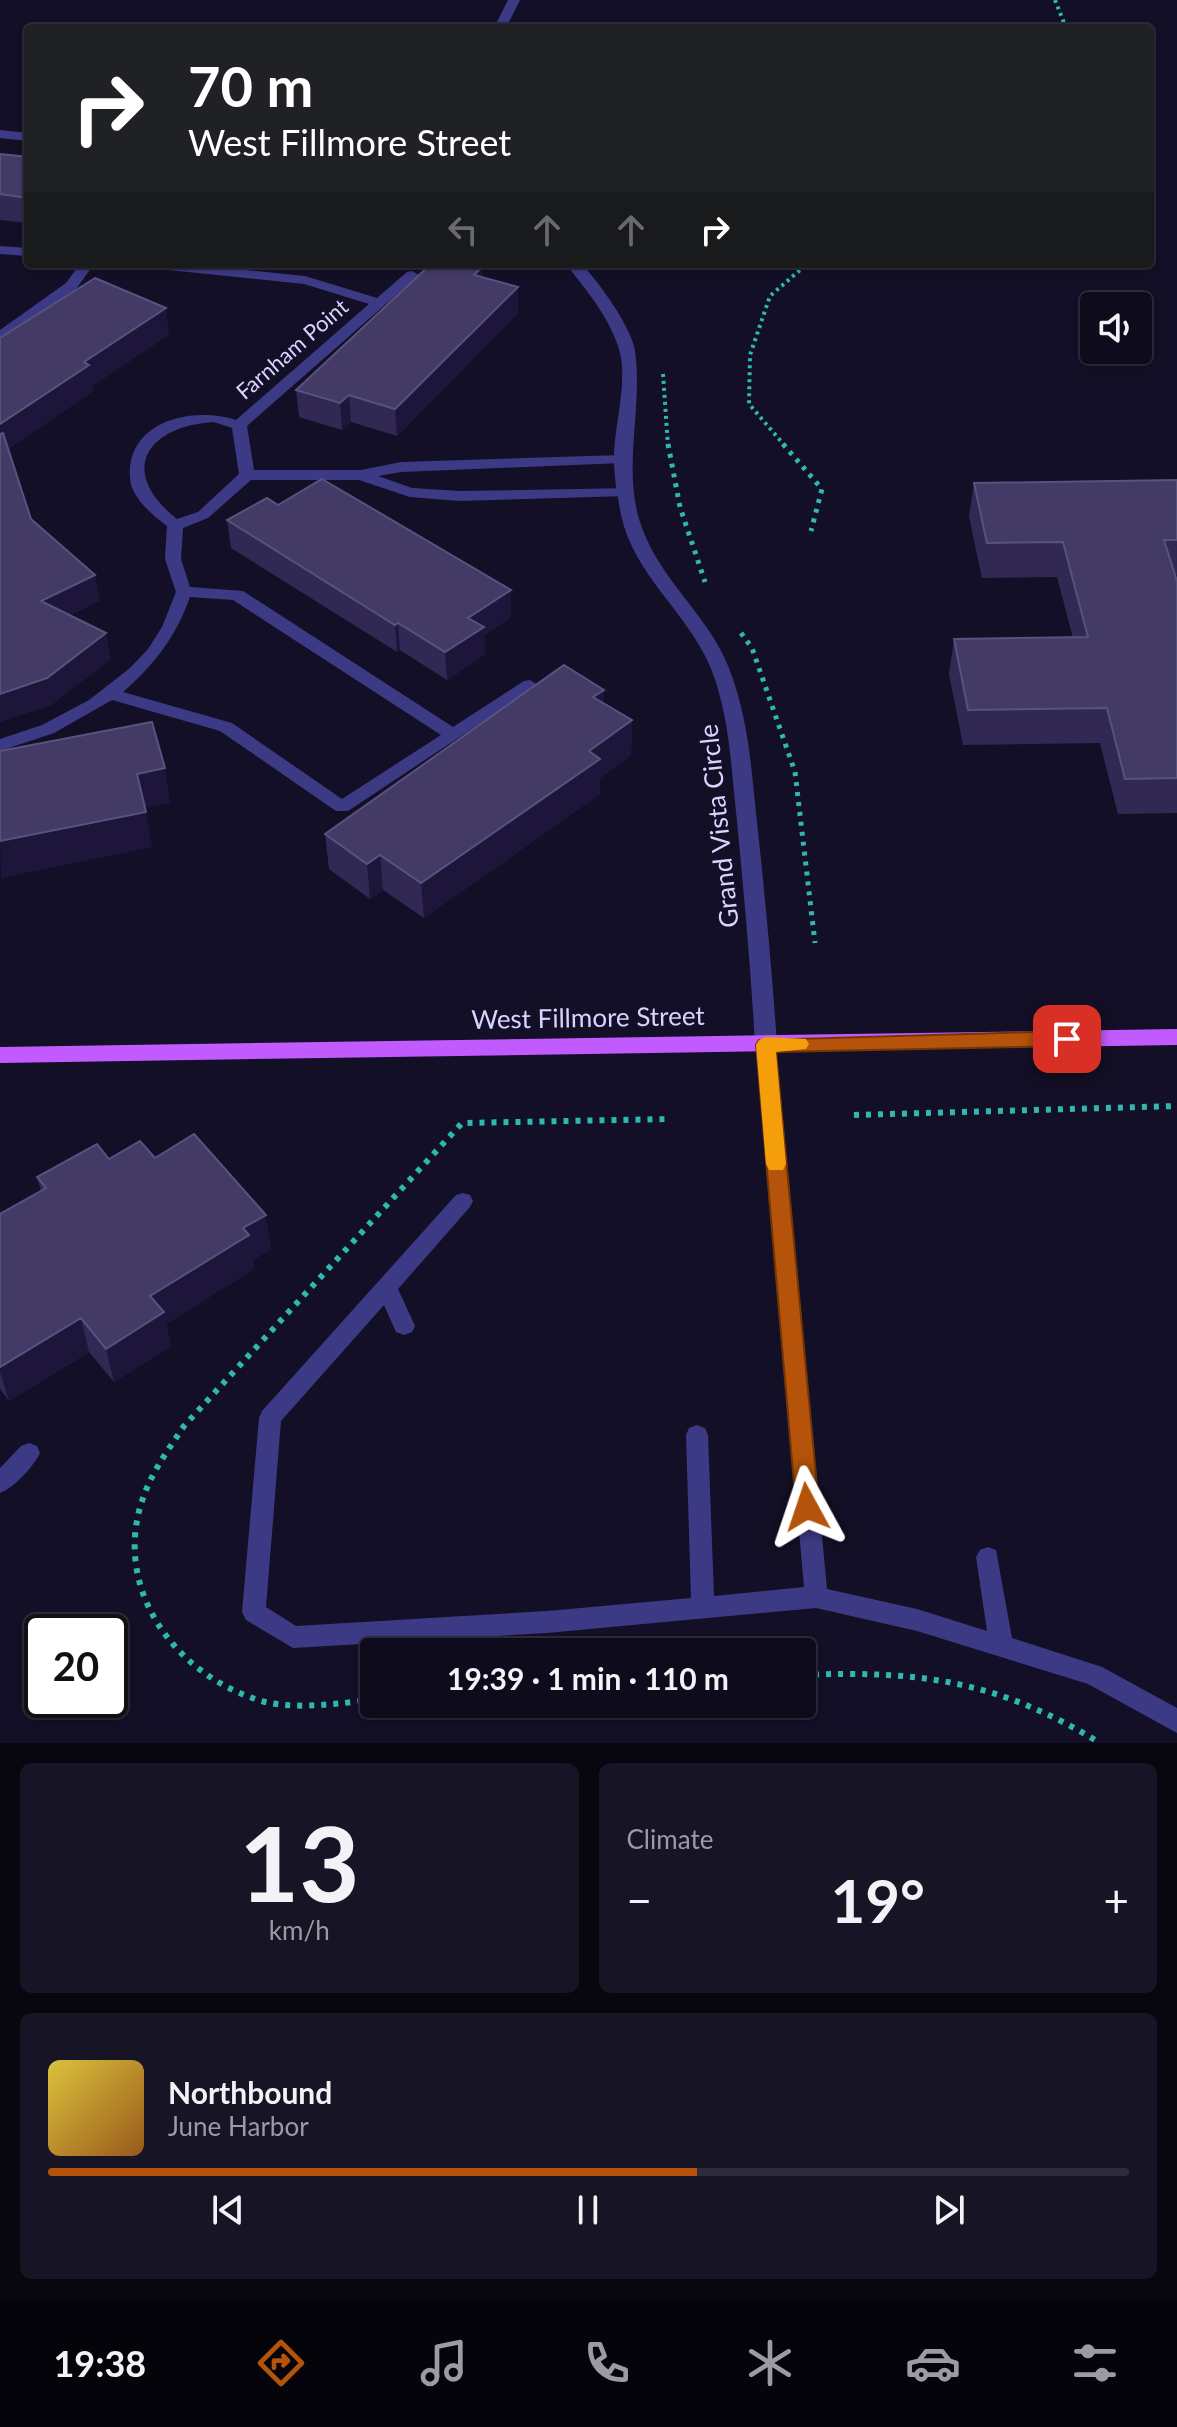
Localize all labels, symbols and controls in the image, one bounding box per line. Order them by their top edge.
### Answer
text: 70 m [188,52,313,119]
icon: right [56,56,160,160]
text: West Fillmore Street [188,120,511,164]
icon: left [441,208,485,252]
icon: ahead [525,208,569,252]
icon: ahead [609,208,653,252]
icon: right [693,208,737,252]
map controls [1080,292,1152,364]
button: sound [1080,292,1152,364]
street label: Farnham Point [230,293,353,405]
street label: Grand Vista Circle [691,723,745,930]
street label: West Fillmore Street [471,999,706,1035]
pin [1033,1005,1101,1073]
icon: arrive [1045,1017,1089,1061]
position arrow [765,1465,849,1549]
speed limit sign: 20 [24,1614,128,1718]
text: 19:39 · 1 min · 110 m [447,1660,729,1696]
text: 13 [239,1799,360,1924]
text: Climate [627,1823,713,1855]
text: 19° [830,1864,925,1936]
text: − [627,1874,652,1926]
text: + [1103,1874,1129,1926]
text: km/h [269,1914,330,1946]
text: Northbound [168,2074,332,2110]
text: June Harbor [168,2110,309,2142]
icon: previous [206,2188,250,2232]
icon: pause [566,2188,610,2232]
icon: next [927,2188,971,2232]
icon: directions [253,2335,309,2391]
icon: music [416,2335,472,2391]
icon: phone [579,2335,635,2391]
icon: climate [742,2335,798,2391]
icon: car [905,2335,961,2391]
icon: filters [1067,2335,1123,2391]
text: 19:38 [53,2341,146,2385]

